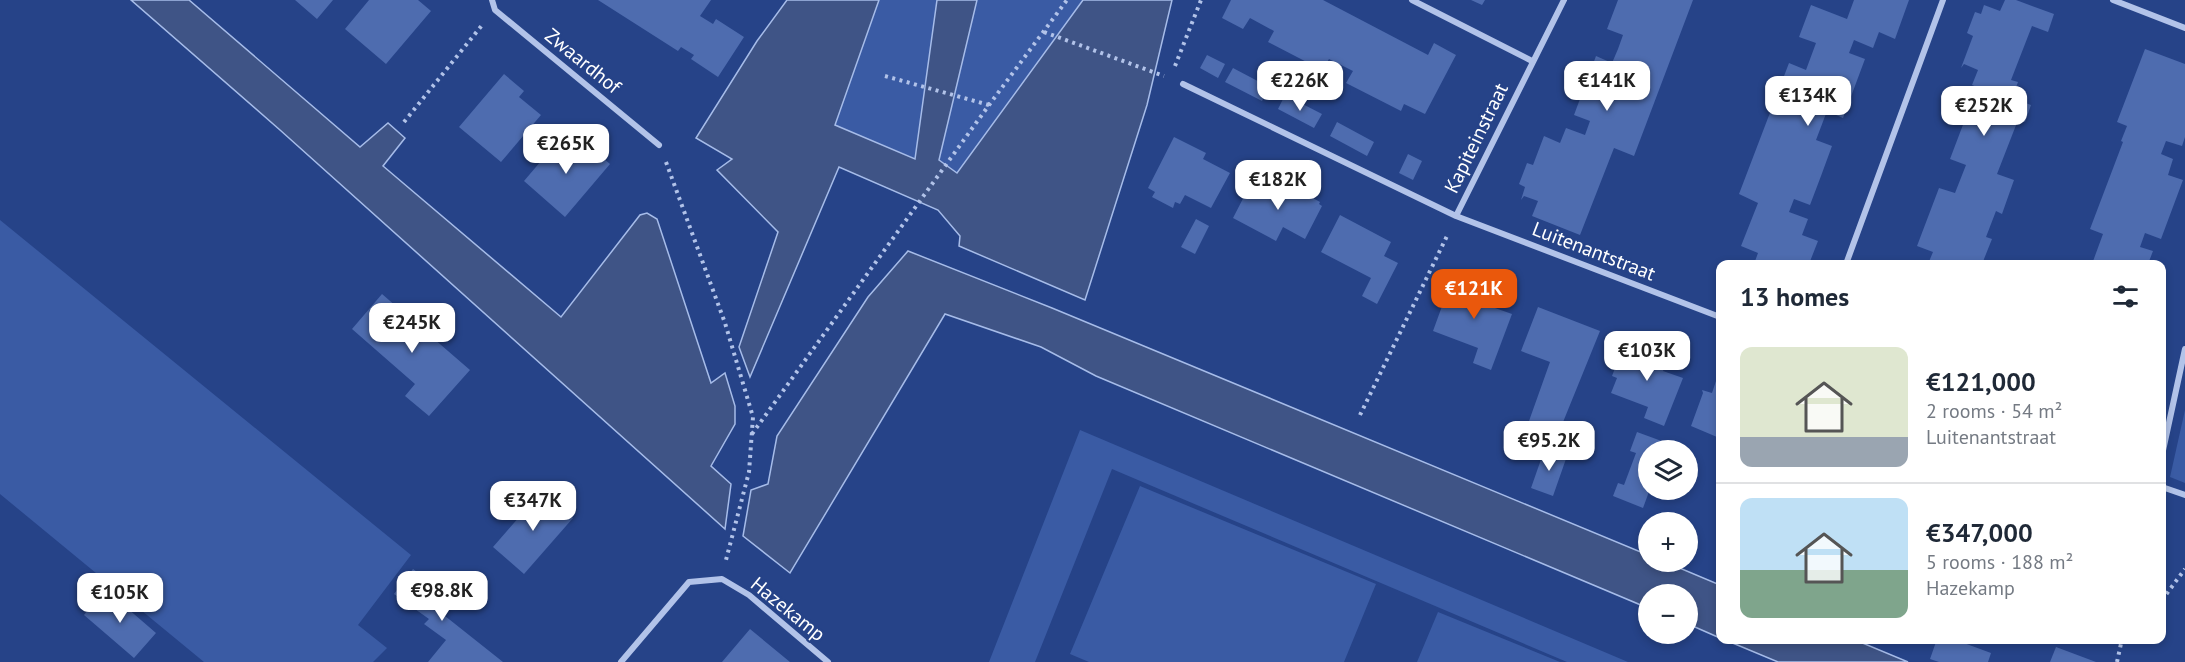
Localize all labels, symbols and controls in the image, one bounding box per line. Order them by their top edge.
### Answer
street label: Zwaardhof [540,23,627,100]
pin: €226K [1258,61,1342,112]
pin: €141K [1565,61,1649,112]
text: €226K [1271,67,1329,93]
text: €141K [1578,67,1636,93]
pin: €134K [1766,76,1850,127]
street label: Kapiteinstraat [1438,78,1514,197]
text: €134K [1779,82,1837,108]
pin: €252K [1942,86,2026,137]
text: €252K [1955,92,2013,118]
pin: €265K [524,124,608,175]
text: €265K [537,130,595,156]
pin: €182K [1236,160,1320,211]
text: €182K [1249,166,1307,192]
street label: Luitenantstraat [1529,216,1660,287]
pin: €121K [1432,269,1516,320]
text: €121K [1445,275,1503,301]
text: 13 homes [1740,280,1849,313]
icon: filters [2109,280,2142,313]
pin: €245K [370,303,454,354]
text: €245K [383,309,441,335]
pin: €103K [1605,331,1689,382]
text: €103K [1618,337,1676,363]
text: €121,000 [1926,365,2036,398]
icon: home [1788,371,1860,443]
text: 2 rooms · 54 m² [1926,398,2062,424]
pin: €95.2K [1500,421,1598,472]
text: Luitenantstraat [1926,424,2056,450]
text: €95.2K [1518,427,1580,453]
map controls [1638,440,1698,644]
button: layers [1638,440,1698,500]
pin: €347K [491,481,575,532]
text: €347K [504,487,562,513]
button: + [1638,512,1698,572]
text: €347,000 [1926,516,2033,549]
icon: home [1788,522,1860,594]
text: 5 rooms · 188 m² [1926,549,2073,575]
pin: €98.8K [393,571,491,622]
street label: Hazekamp [745,571,831,647]
pin: €105K [78,573,162,624]
text: Hazekamp [1926,575,2015,601]
text: €98.8K [411,577,473,603]
text: €105K [91,579,149,605]
button: − [1638,584,1698,644]

